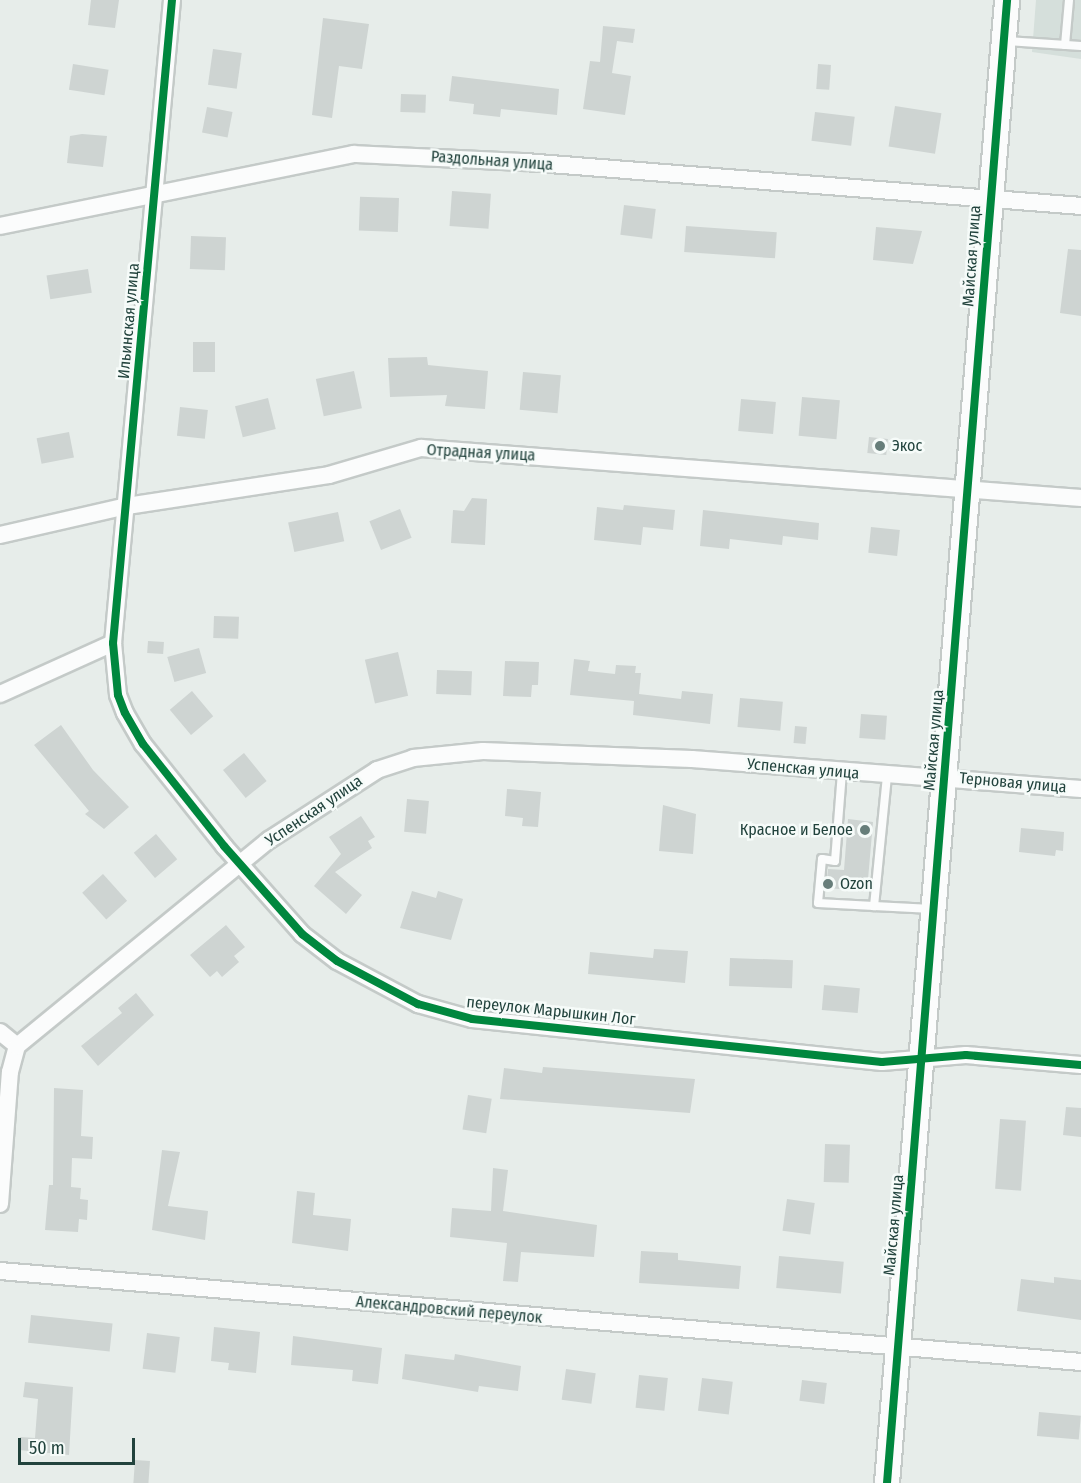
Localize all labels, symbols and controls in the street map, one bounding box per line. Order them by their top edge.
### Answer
street label: Раздольная улица [430,147,554,175]
street label: Майская улица [959,205,985,307]
street label: Ильинская улица [114,262,144,380]
place label: Экос [892,436,922,456]
marker: Экос [873,439,887,453]
street label: Отрадная улица [426,441,536,465]
street label: Майская улица [920,689,948,791]
street label: Успенская улица [746,755,860,783]
street label: Терновая улица [959,769,1067,797]
street label: Успенская улица [262,772,366,850]
place label: Красное и Белое [740,820,853,840]
marker: Красное и Белое [858,823,872,837]
place label: Ozon [840,874,873,894]
marker: Ozon [821,877,835,891]
street label: переулок Марышкин Лог [466,993,636,1029]
street label: Майская улица [880,1174,908,1276]
street label: Александровский переулок [355,1292,543,1328]
scale bar [21,1426,138,1464]
text: 50 m [29,1437,65,1459]

